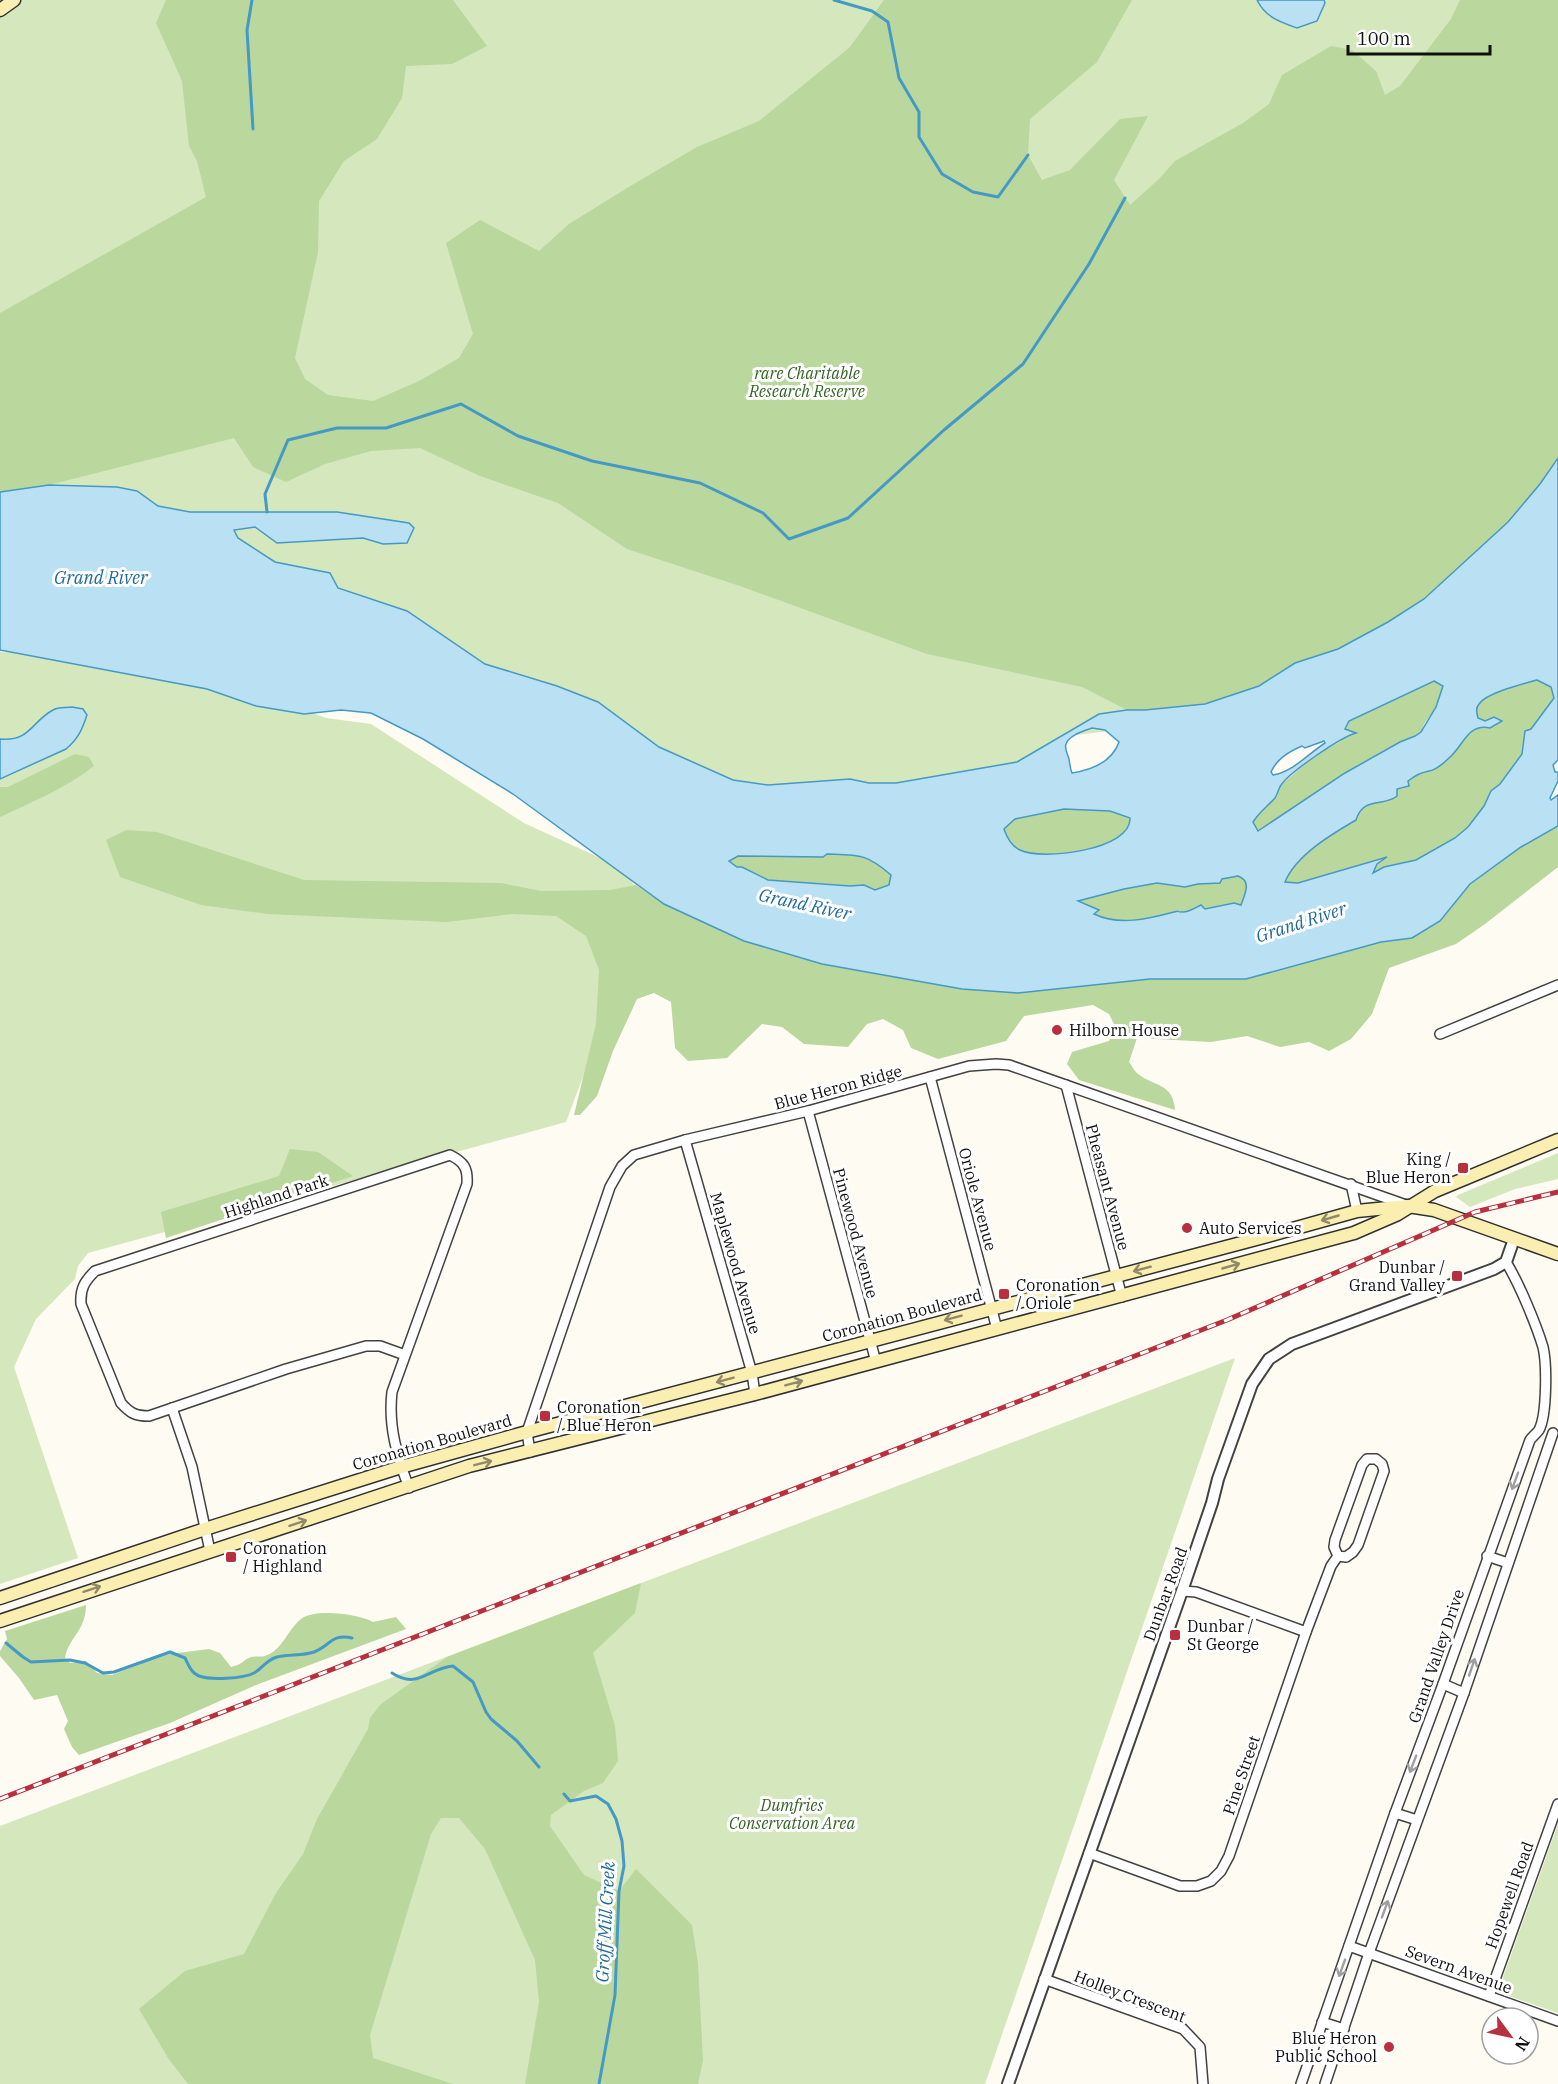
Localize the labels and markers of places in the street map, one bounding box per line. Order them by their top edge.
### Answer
place label: Hilborn House [1069,1020,1179,1040]
marker: Hilborn House [1050,1023,1064,1037]
place label: King / Blue Heron [1366,1149,1451,1187]
marker: King / Blue Heron [1456,1161,1470,1175]
place label: Auto Services [1199,1218,1302,1238]
marker: Auto Services [1180,1221,1194,1235]
place label: Dunbar / Grand Valley [1349,1257,1445,1295]
marker: Dunbar / Grand Valley [1450,1269,1464,1283]
place label: Coronation / Oriole [1016,1275,1100,1313]
marker: Coronation / Oriole [997,1287,1011,1301]
place label: Coronation / Blue Heron [557,1397,652,1435]
marker: Coronation / Blue Heron [538,1409,552,1423]
place label: Coronation / Highland [243,1538,327,1576]
marker: Coronation / Highland [224,1550,238,1564]
place label: Dunbar / St George [1187,1616,1259,1654]
marker: Dunbar / St George [1168,1628,1182,1642]
place label: Blue Heron Public School [1275,2028,1377,2066]
marker: Blue Heron Public School [1382,2040,1396,2054]

